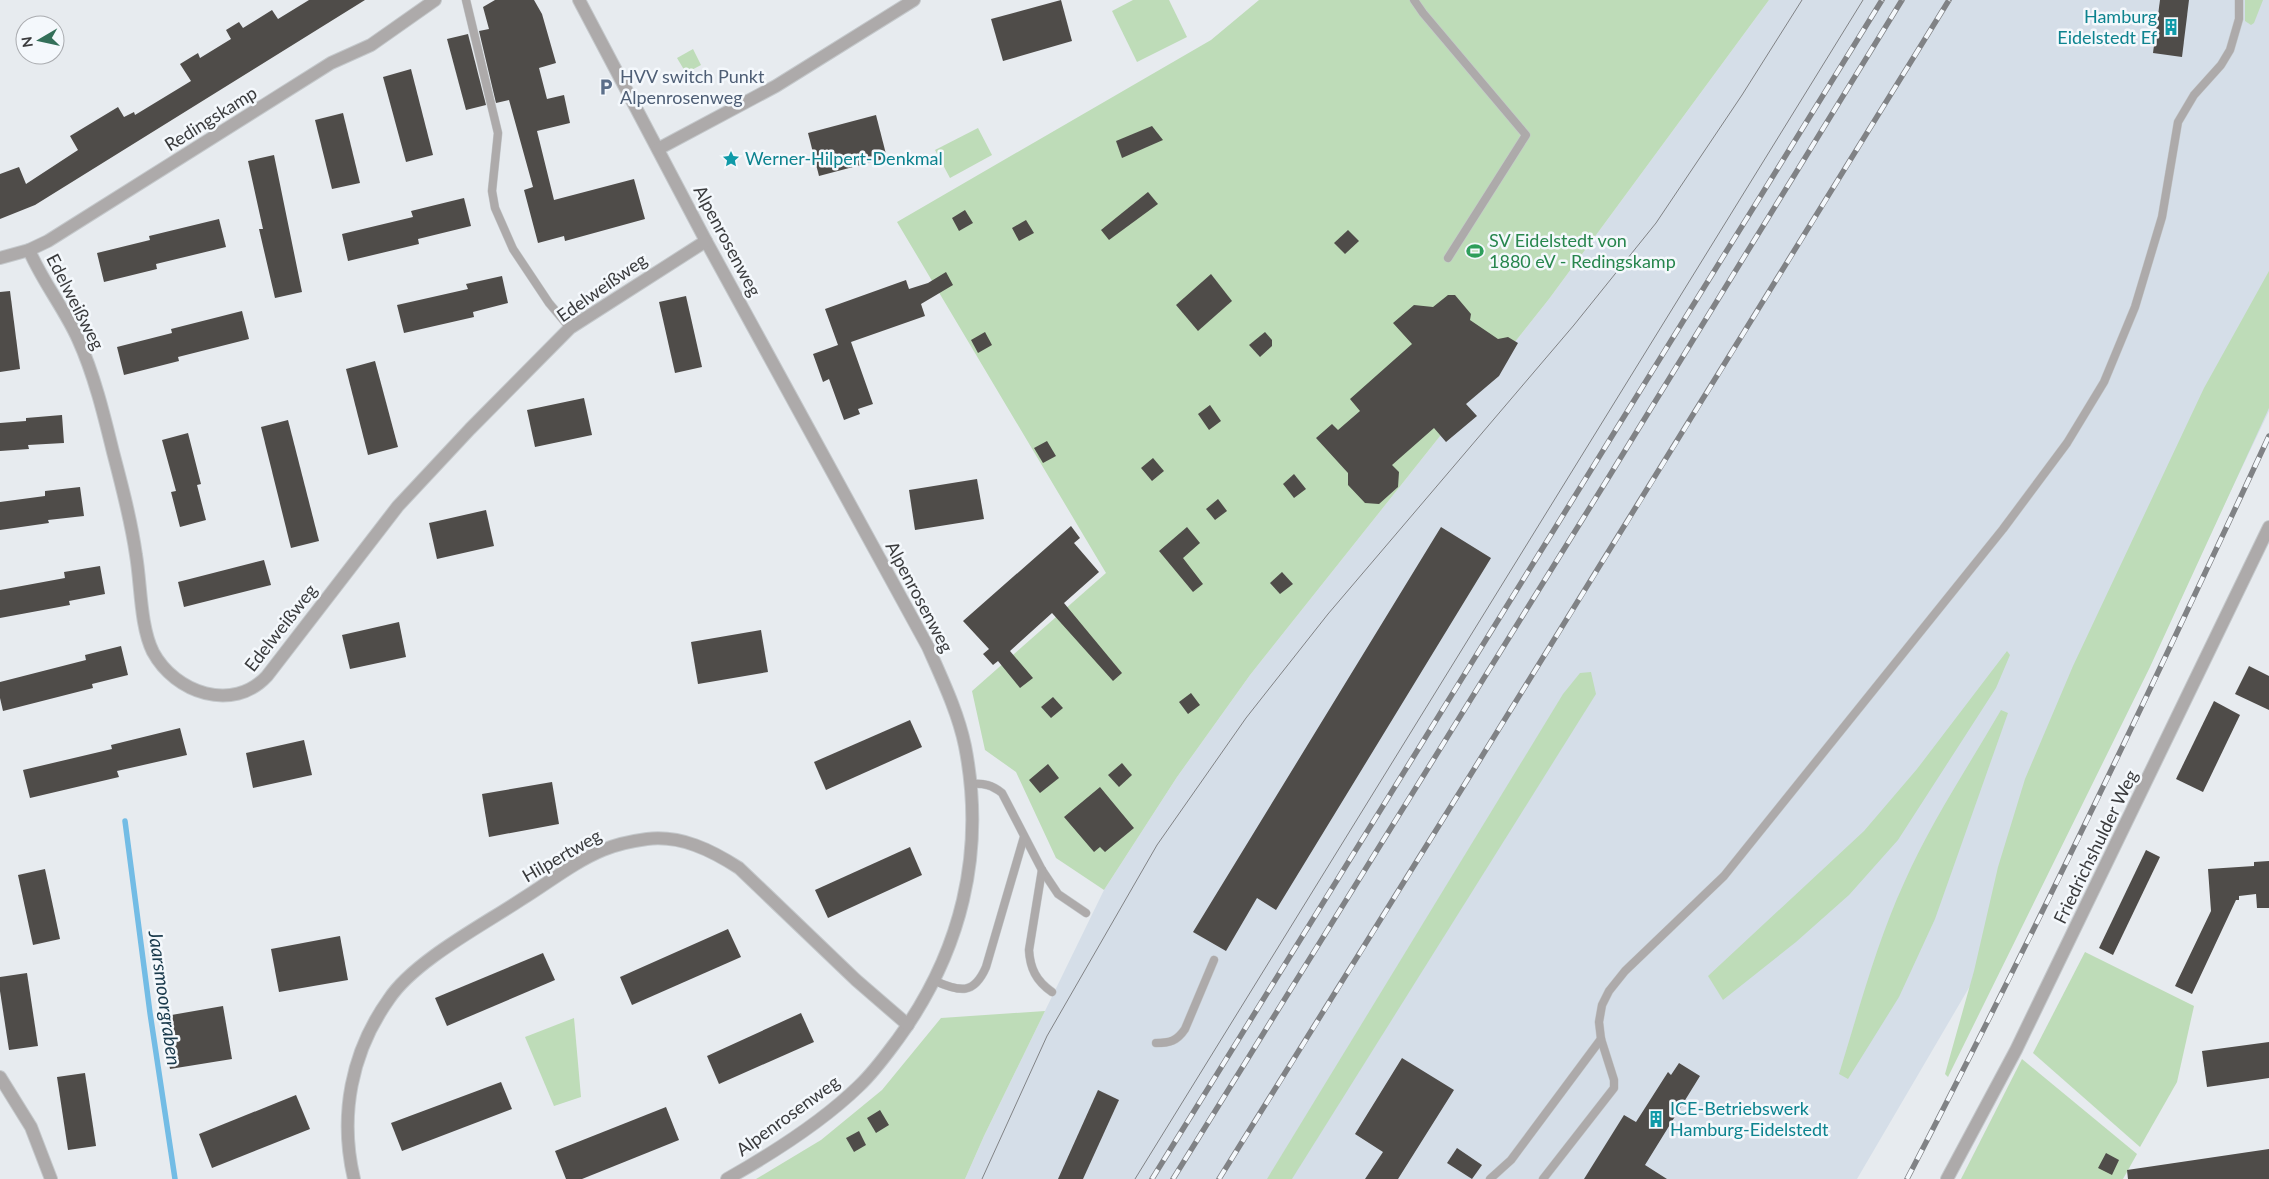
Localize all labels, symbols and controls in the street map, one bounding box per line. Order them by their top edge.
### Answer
place label: Hamburg Eidelstedt Ef [2057,5,2158,48]
north arrow [15,15,65,65]
building icon: Hamburg Eidelstedt Ef [2161,17,2181,37]
text: N [17,35,36,49]
place label: HVV switch Punkt Alpenrosenweg [620,65,765,108]
parking icon: HVV switch Punkt Alpenrosenweg [596,77,616,97]
street label: Redingskamp [160,81,261,155]
place label: Werner-Hilpert-Denkmal [745,147,943,169]
place icon: Werner-Hilpert-Denkmal [721,149,741,169]
street label: Alpenrosenweg [689,181,766,300]
place label: SV Eidelstedt von 1880 eV - Redingskamp [1489,229,1676,272]
sports icon: SV Eidelstedt von 1880 eV - Redingskamp [1465,241,1485,261]
street label: Edelweißweg [552,248,651,326]
street label: Edelweißweg [42,250,109,353]
street label: Alpenrosenweg [881,537,958,656]
street label: Edelweißweg [239,579,321,675]
street label: Friedrichshulder Weg [2048,766,2142,927]
street label: Hilpertweg [518,824,605,887]
water label: Jaarsmoorgraben [145,928,186,1067]
street label: Alpenrosenweg [731,1070,843,1160]
place label: ICE-Betriebswerk Hamburg-Eidelstedt [1670,1097,1829,1140]
building icon: ICE-Betriebswerk Hamburg-Eidelstedt [1646,1109,1666,1129]

